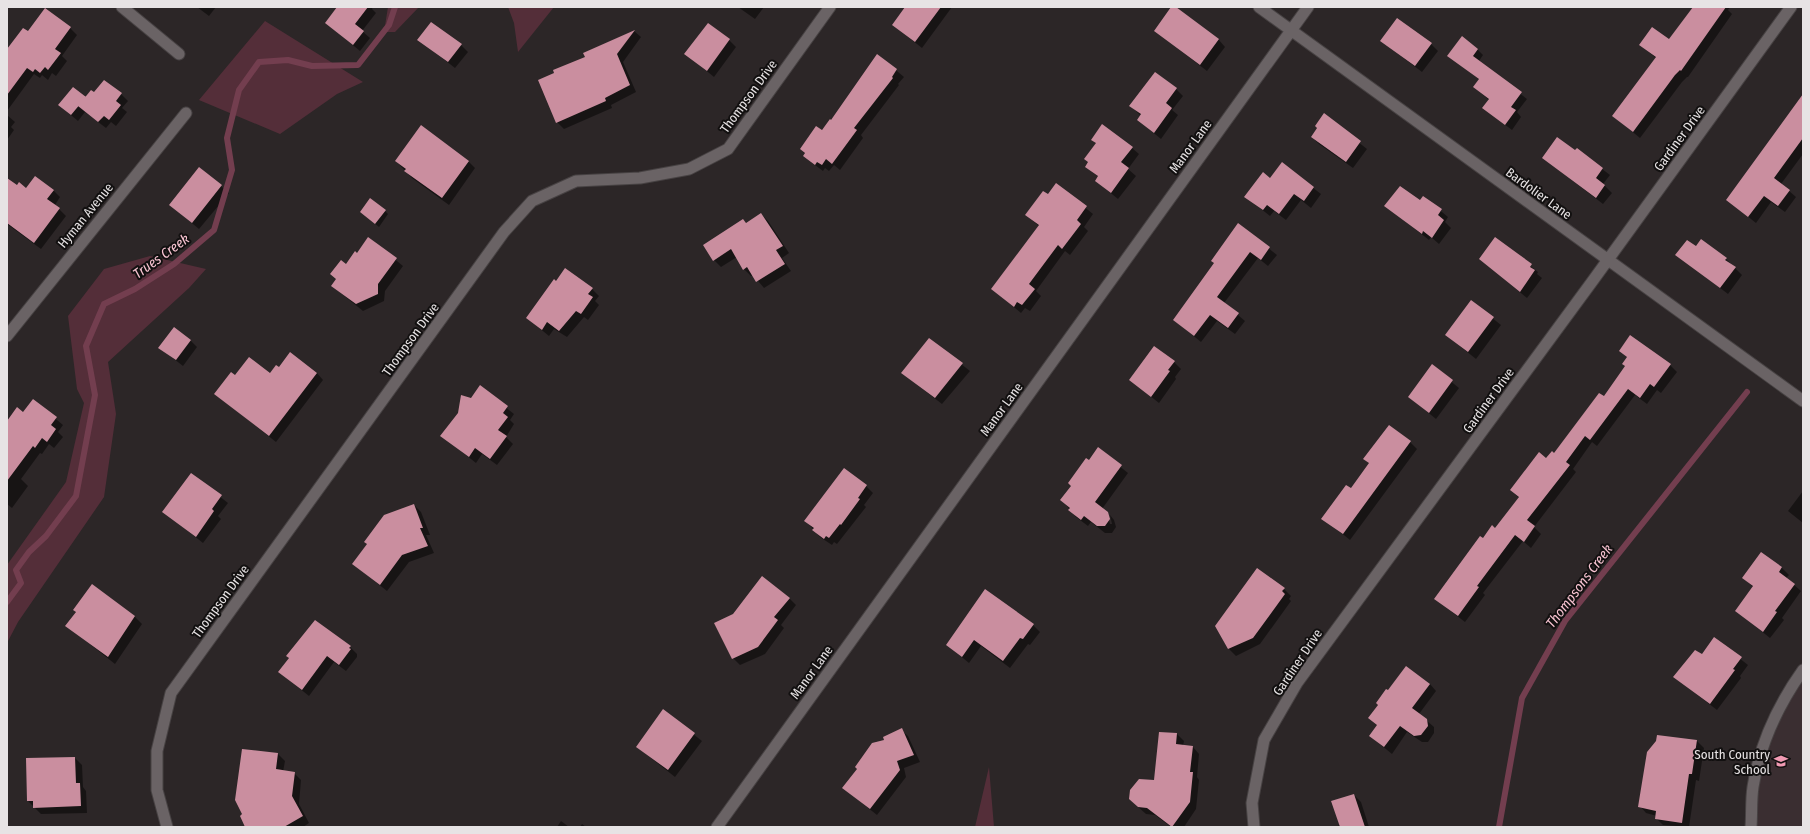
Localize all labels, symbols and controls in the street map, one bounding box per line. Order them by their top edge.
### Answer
street label: Thompson Drive [717,57,780,136]
street label: Gardiner Drive [1651,103,1708,174]
street label: Manor Lane [1166,117,1215,176]
street label: Bardolier Lane [1503,165,1574,222]
street label: Hyman Avenue [55,180,116,251]
water label: Trues Creek [130,230,193,283]
street label: Thompson Drive [379,300,442,379]
street label: Gardiner Drive [1460,365,1517,436]
street label: Manor Lane [977,380,1026,439]
water label: Thompsons Creek [1542,541,1616,631]
street label: Thompson Drive [189,562,252,641]
street label: Gardiner Drive [1270,626,1325,698]
street label: Manor Lane [787,643,836,702]
place label: South Country School [1694,747,1771,777]
school or university icon: South Country School [1773,753,1789,769]

